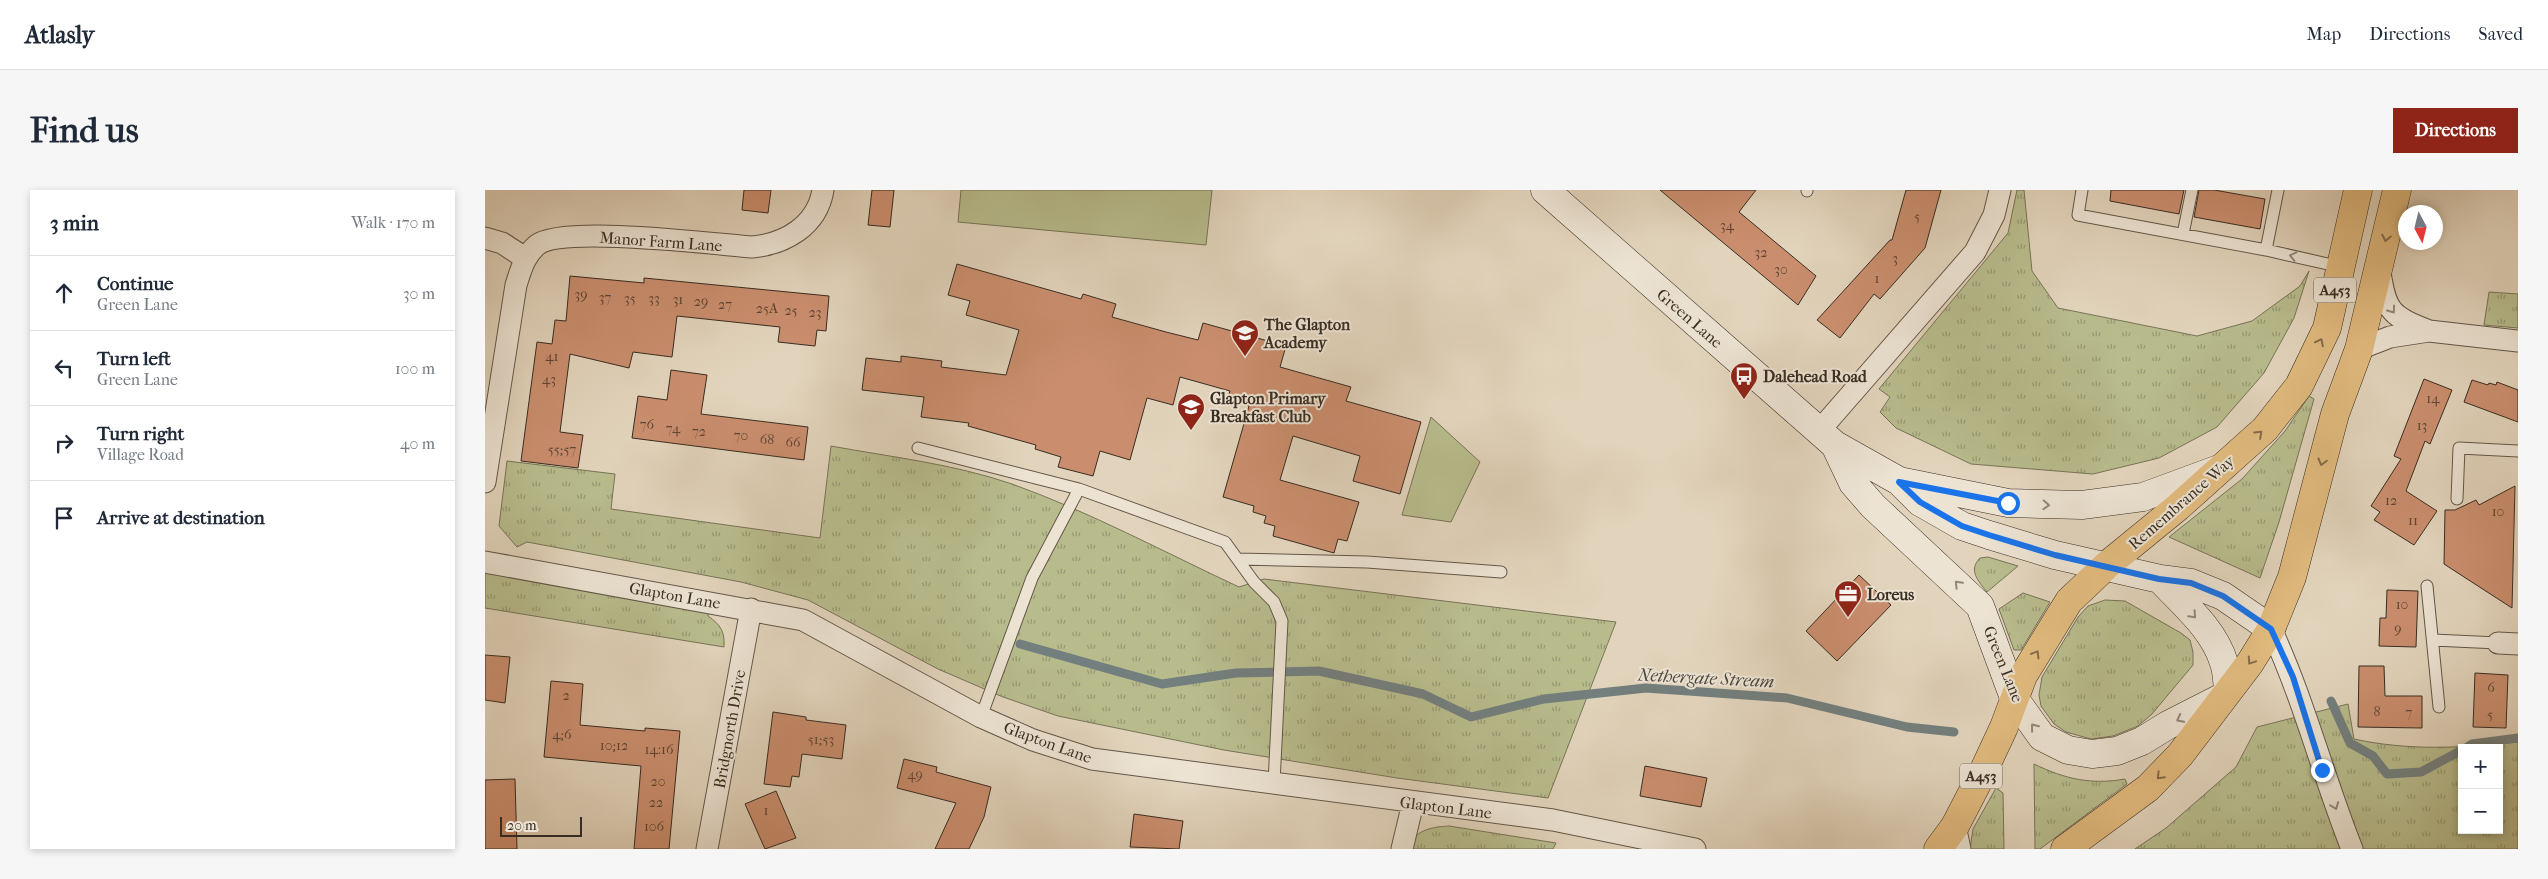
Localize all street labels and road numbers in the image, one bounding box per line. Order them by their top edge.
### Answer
street label: Manor Farm Lane [599,228,723,255]
road number: A453 [2314,278,2356,302]
street label: Green Lane [1653,285,1726,352]
street label: Remembrance Way [2125,451,2239,554]
street label: Glapton Lane [628,578,722,613]
street label: Green Lane [1980,623,2028,705]
street label: Bridgnorth Drive [710,668,749,790]
street label: Glapton Lane [1001,718,1095,767]
road number: A453 [1960,764,2002,788]
street label: Glapton Lane [1399,792,1493,823]

